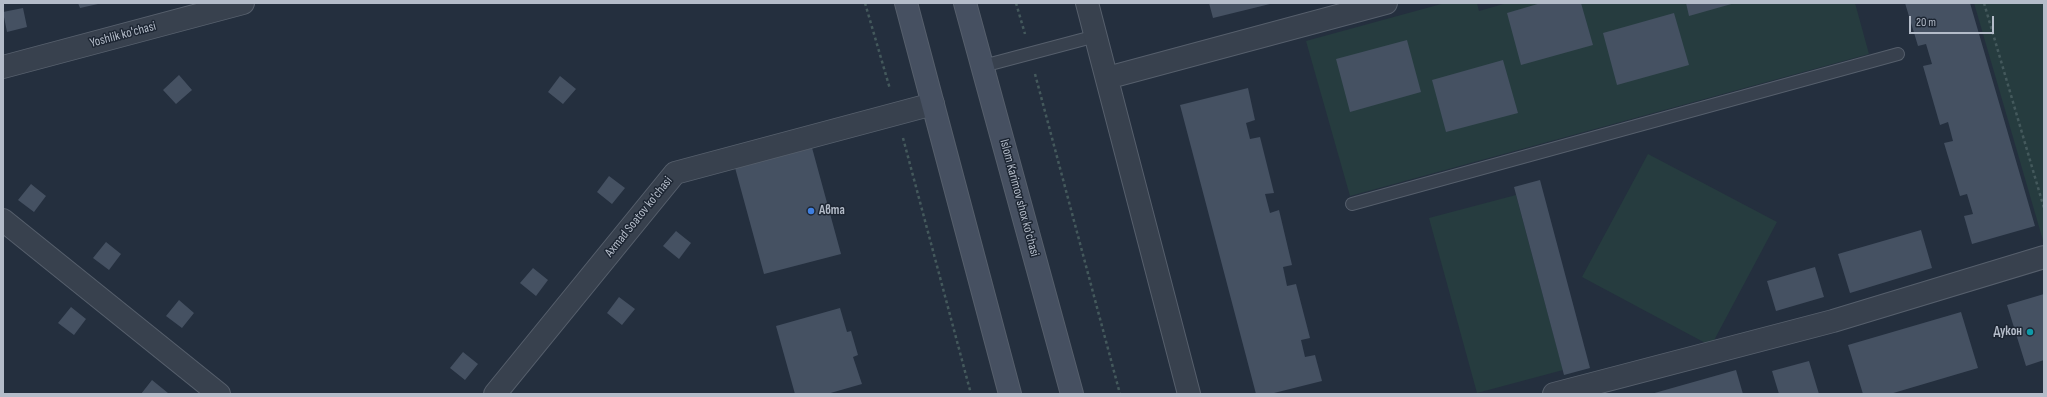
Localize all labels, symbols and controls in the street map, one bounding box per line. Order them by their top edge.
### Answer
scale bar [1911,8,1996,34]
text: 20 m [1916,15,1936,30]
street label: Yoshlik ko'chasi [88,19,158,51]
street label: Islom Karimov shox ko'chasi [996,138,1042,258]
street label: Axmad Soatov ko'chasi [602,174,676,260]
place label: Авта [819,203,845,219]
marker: Авта [806,206,816,216]
place label: Дукон [1993,324,2022,340]
marker: Дукон [2025,327,2035,337]

